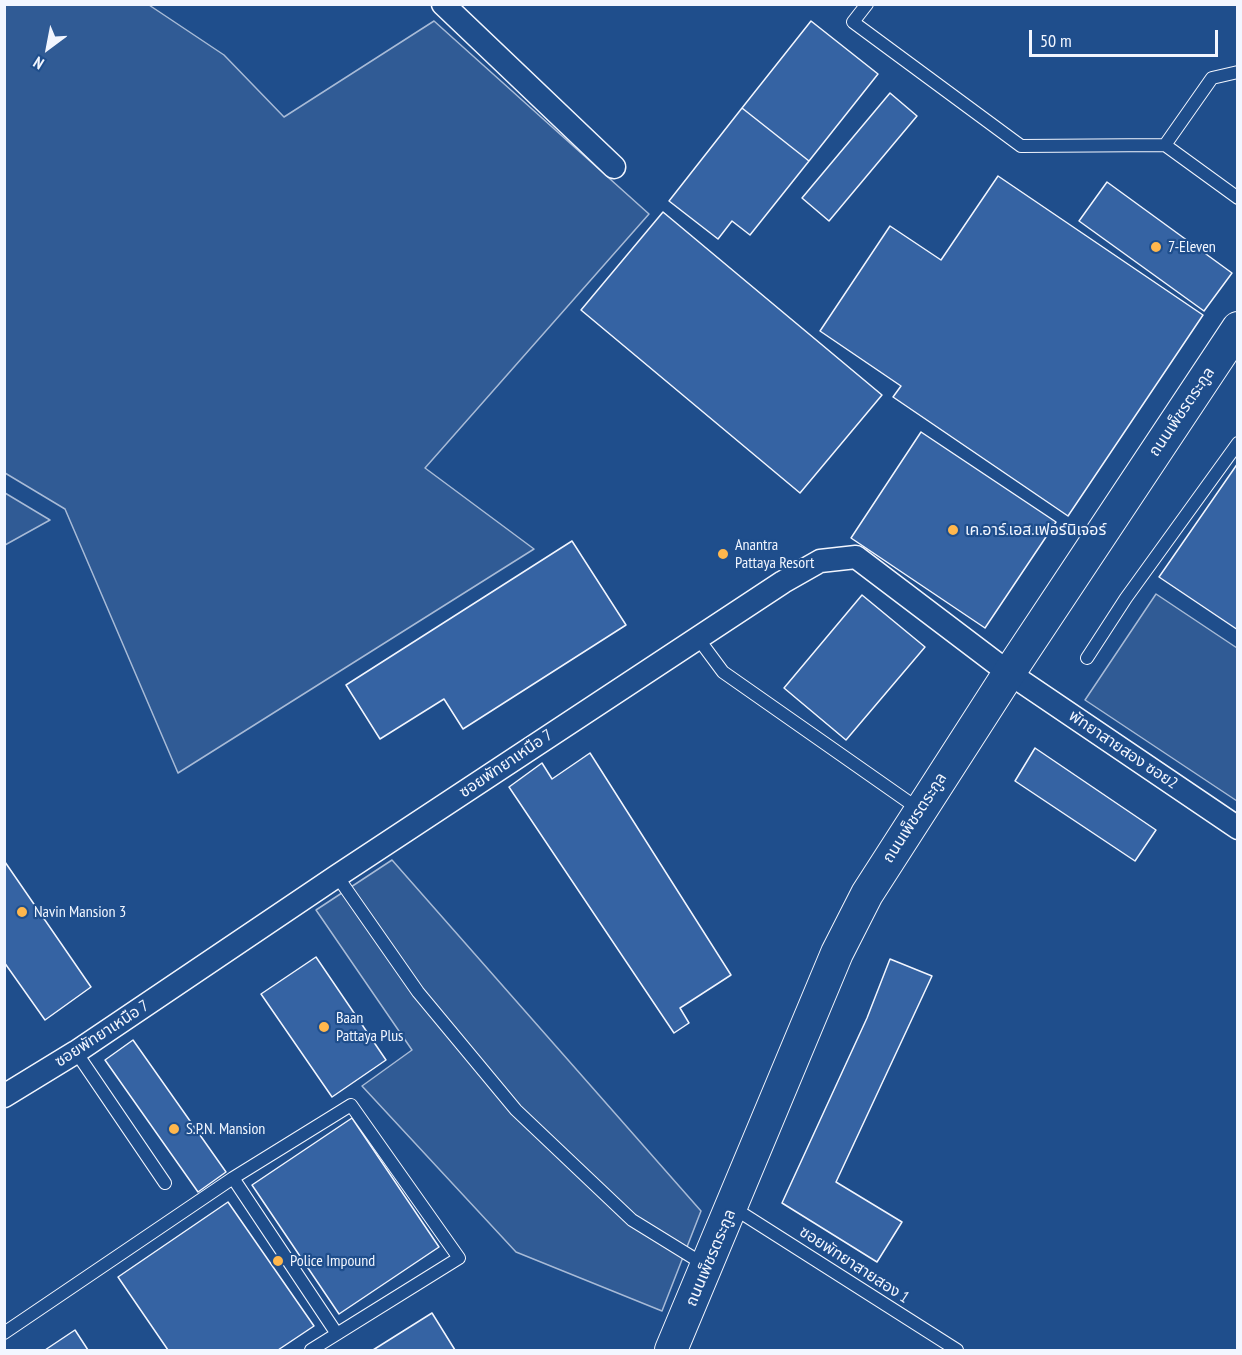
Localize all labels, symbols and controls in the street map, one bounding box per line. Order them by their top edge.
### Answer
north arrow [18,18,78,78]
scale bar [1032,18,1221,56]
text: 50 m [1040,29,1072,52]
text: N [30,52,47,74]
place label: 7-Eleven [1168,237,1216,257]
marker: 7-Eleven [1149,240,1163,254]
street label: ถนนเพ็ชรตระกูล [1145,364,1219,460]
place label: เค.อาร์.เอส.เฟอร์นิเจอร์ [965,520,1106,540]
marker: เค.อาร์.เอส.เฟอร์นิเจอร์ [946,523,960,537]
place label: Anantra Pattaya Resort [735,535,814,573]
marker: Anantra Pattaya Resort [716,547,730,561]
street label: พัทยาสายสอง ซอย2 [1065,706,1181,794]
street label: ซอยพัทยาเหนือ 7 [456,726,556,802]
street label: ถนนเพ็ชรตระกูล [879,769,951,867]
place label: Navin Mansion 3 [34,902,126,922]
marker: Navin Mansion 3 [15,905,29,919]
street label: ซอยพัทยาเหนือ 7 [51,996,153,1072]
place label: Baan Pattaya Plus [336,1008,403,1046]
marker: Baan Pattaya Plus [317,1020,331,1034]
place label: S.P.N. Mansion [186,1119,265,1139]
marker: S.P.N. Mansion [167,1122,181,1136]
street label: ถนนเพ็ชรตระกูล [682,1207,740,1309]
street label: ซอยพัทยาสายสอง 1 [795,1222,913,1308]
place label: Police Impound [290,1251,375,1271]
marker: Police Impound [271,1254,285,1268]

